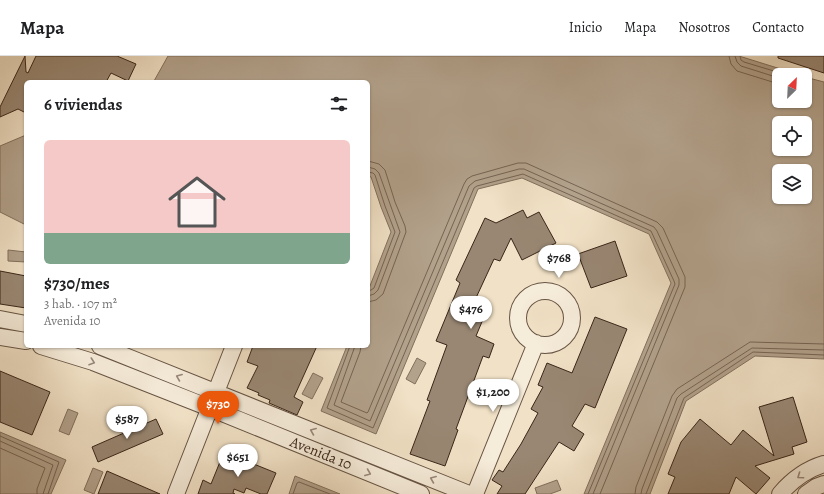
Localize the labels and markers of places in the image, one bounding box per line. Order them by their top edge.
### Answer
pin: $768 [535,245,583,279]
pin: $476 [447,296,495,330]
pin: $1,200 [460,379,526,413]
pin: $730 [194,391,242,425]
pin: $587 [103,406,151,440]
pin: $651 [214,444,262,478]

